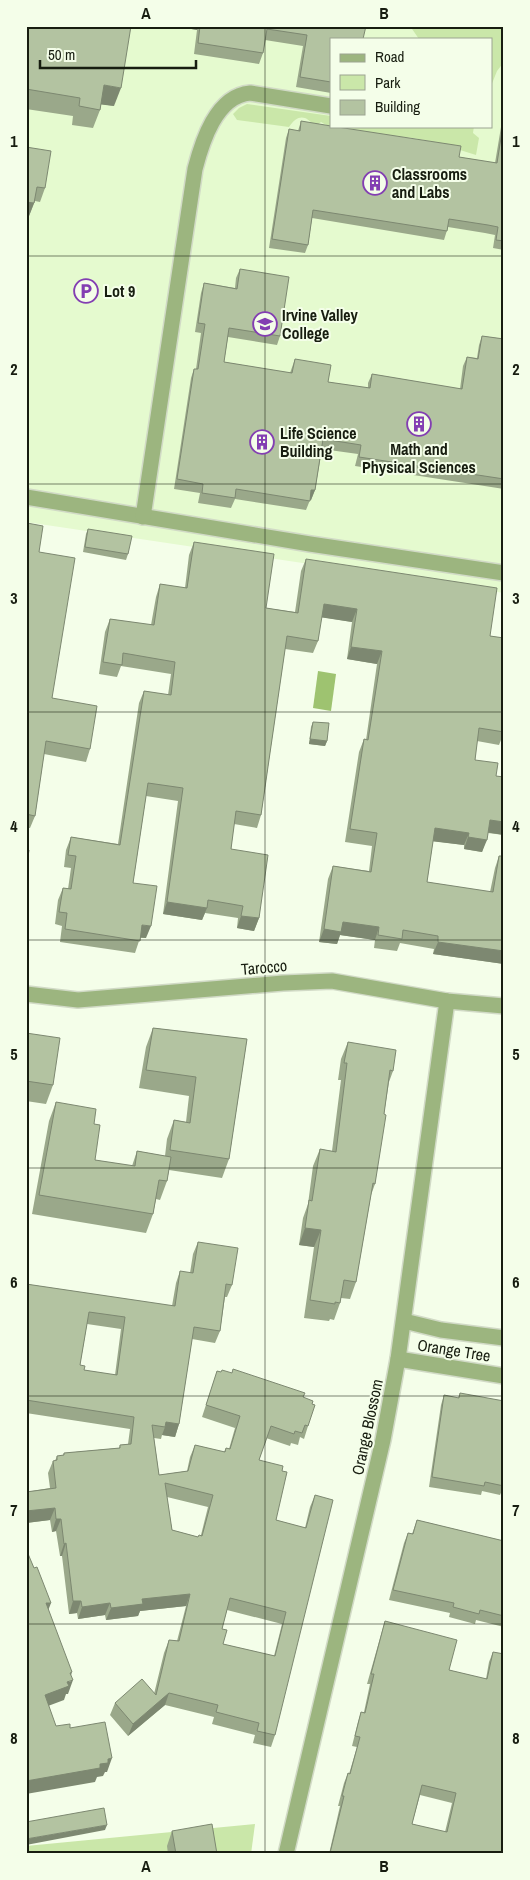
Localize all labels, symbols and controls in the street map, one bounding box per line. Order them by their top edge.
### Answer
text: A [141,2,151,24]
text: B [379,2,389,24]
scale bar [40,38,196,70]
legend [330,38,492,128]
text: 50 m [48,44,75,65]
text: Road [375,46,404,67]
text: Park [375,72,401,93]
text: Building [375,96,420,117]
text: 1 [10,130,18,152]
text: 1 [512,130,520,152]
place label: Classrooms and Labs [392,163,467,203]
building icon: Classrooms and Labs [362,170,388,196]
parking icon: Lot 9 [73,278,99,304]
place label: Lot 9 [104,280,135,302]
place label: Irvine Valley College [282,304,359,344]
school or university icon: Irvine Valley College [252,311,278,337]
text: 2 [10,358,18,380]
text: 2 [512,358,520,380]
building icon: Math and Physical Sciences [406,411,432,437]
place label: Life Science Building [280,422,357,462]
building icon: Life Science Building [249,429,275,455]
place label: Math and Physical Sciences [362,438,476,478]
text: 3 [10,587,18,609]
text: 3 [512,587,520,609]
text: 4 [10,815,18,837]
text: 4 [512,815,520,837]
street label: Tarocco [240,954,288,980]
text: 5 [10,1043,18,1065]
text: 5 [512,1043,520,1065]
text: 6 [10,1271,18,1293]
text: 6 [512,1271,520,1293]
street label: Orange Tree [416,1333,492,1367]
street label: Orange Blossom [346,1377,388,1477]
text: 7 [10,1499,18,1521]
text: 7 [512,1499,520,1521]
text: 8 [10,1727,18,1749]
text: 8 [512,1727,520,1749]
text: A [141,1855,151,1877]
text: B [379,1855,389,1877]

